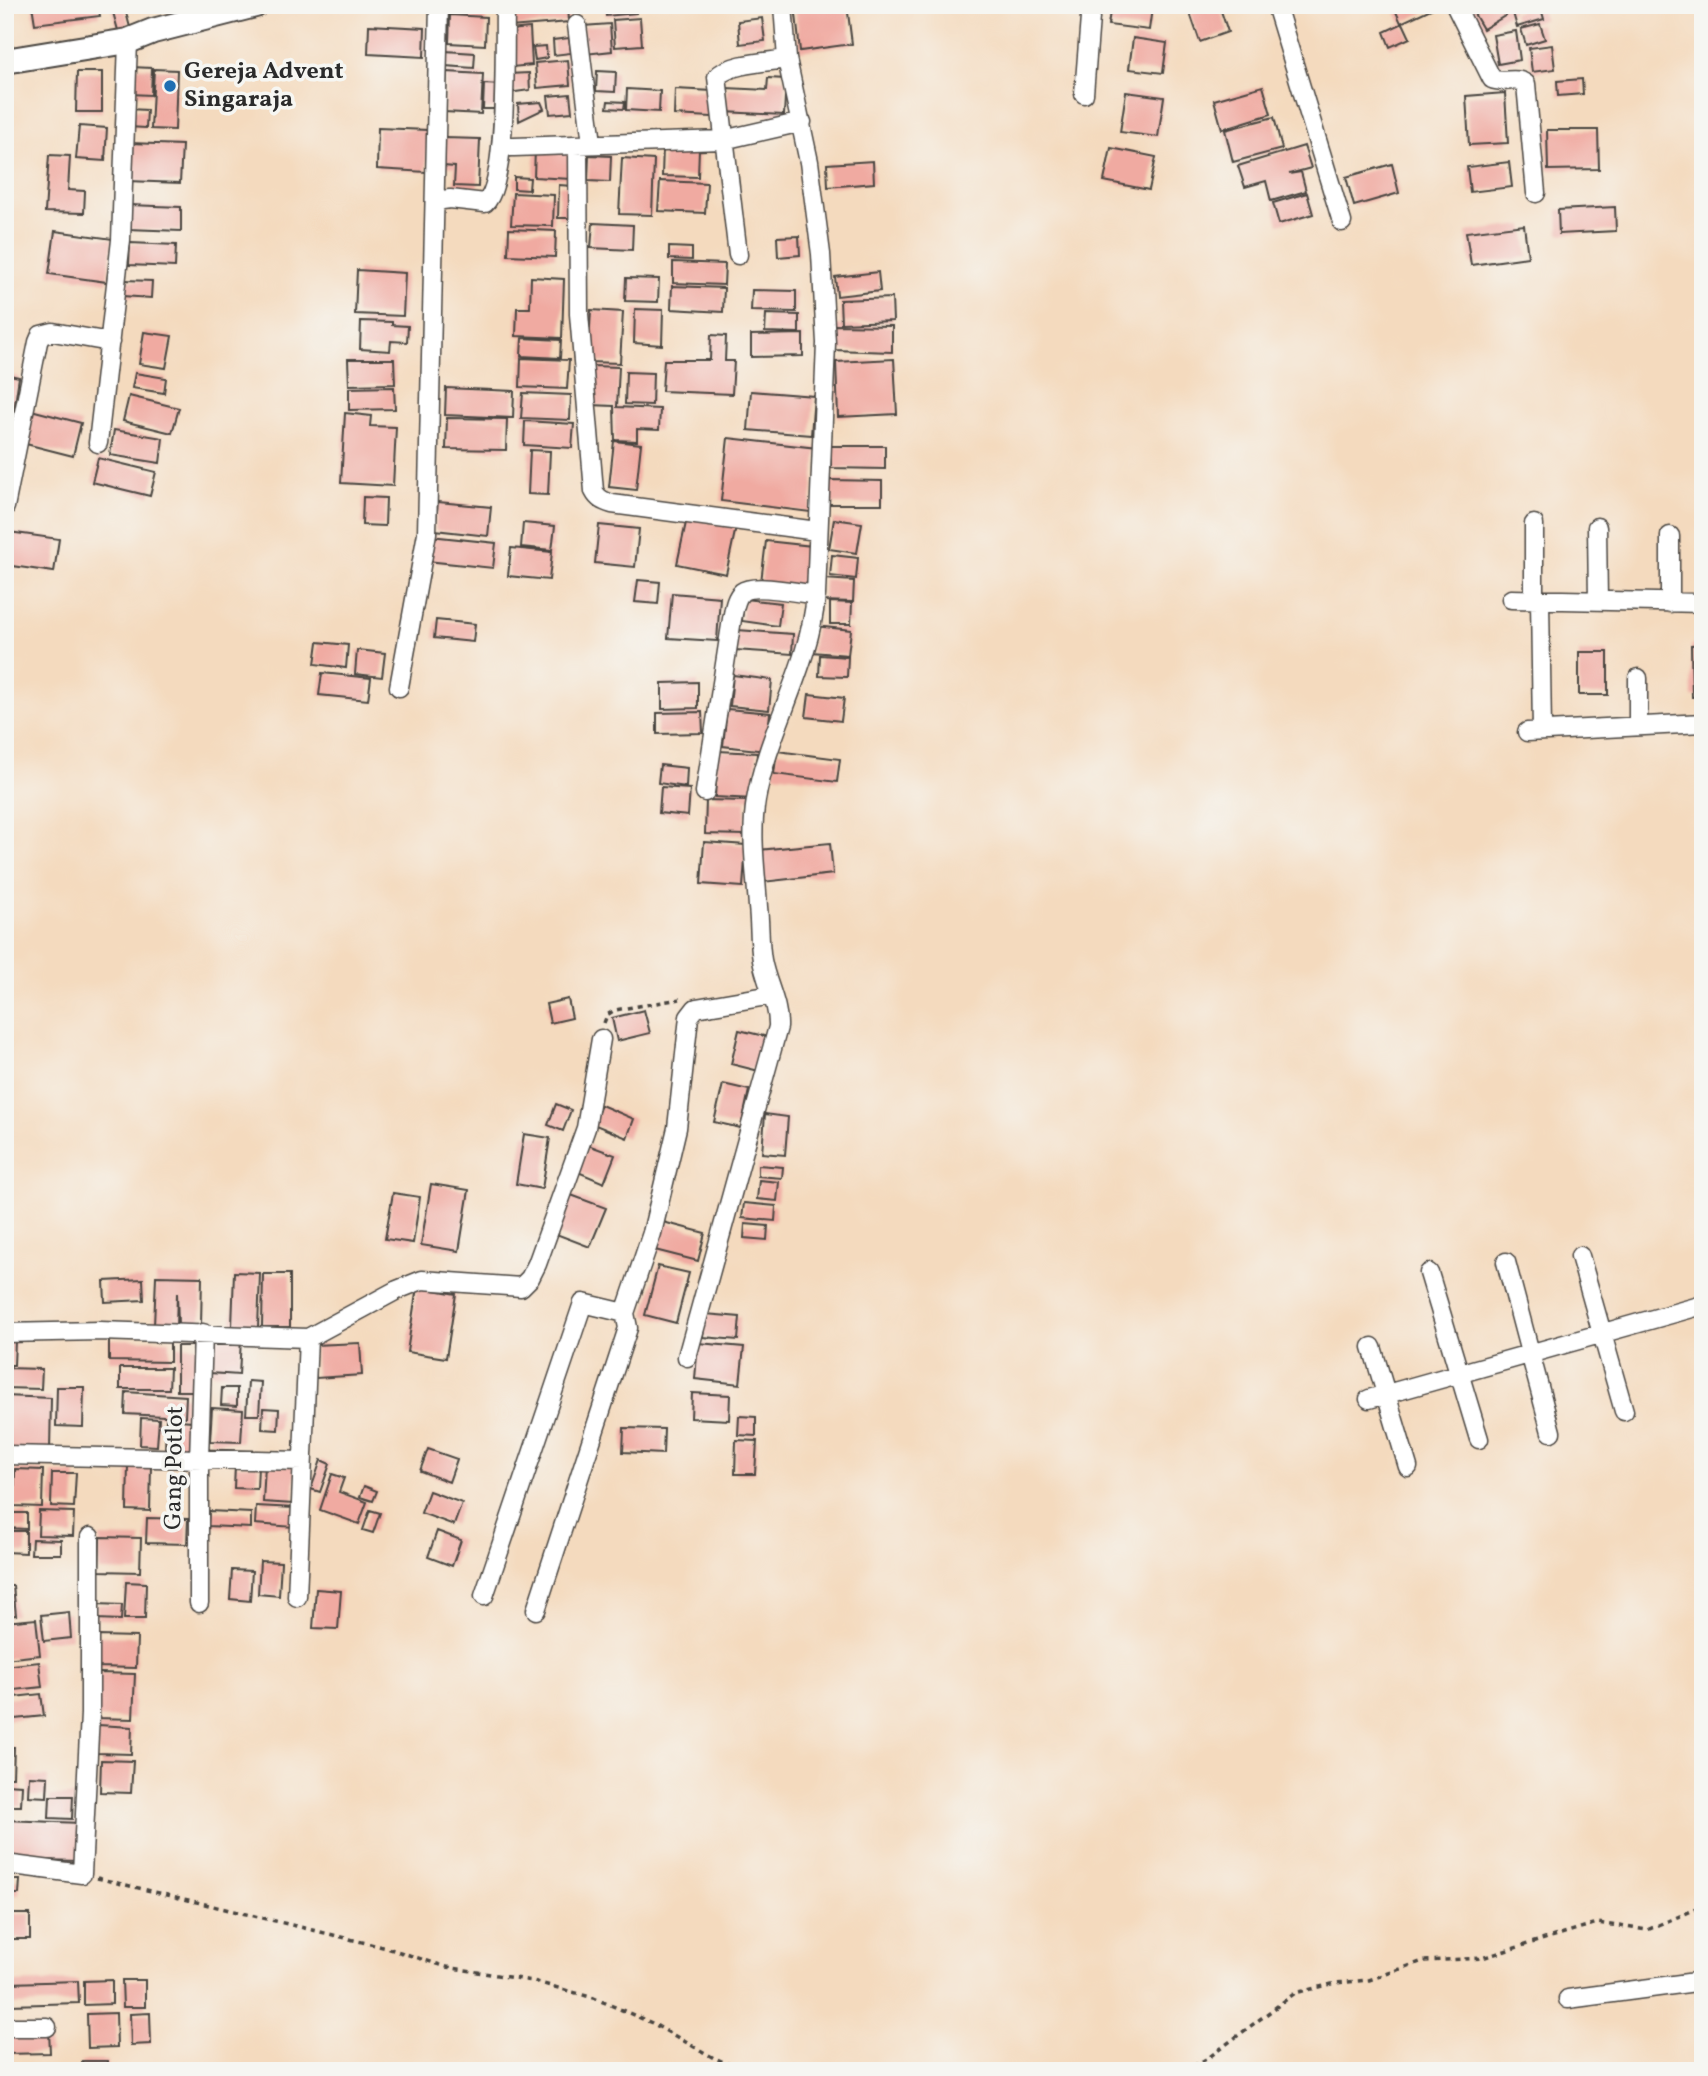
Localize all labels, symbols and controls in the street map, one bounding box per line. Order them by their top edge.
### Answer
place label: Gereja Advent Singaraja [184,55,343,117]
marker: Gereja Advent Singaraja [162,78,178,94]
street label: Gang Potlot [157,1406,193,1530]

